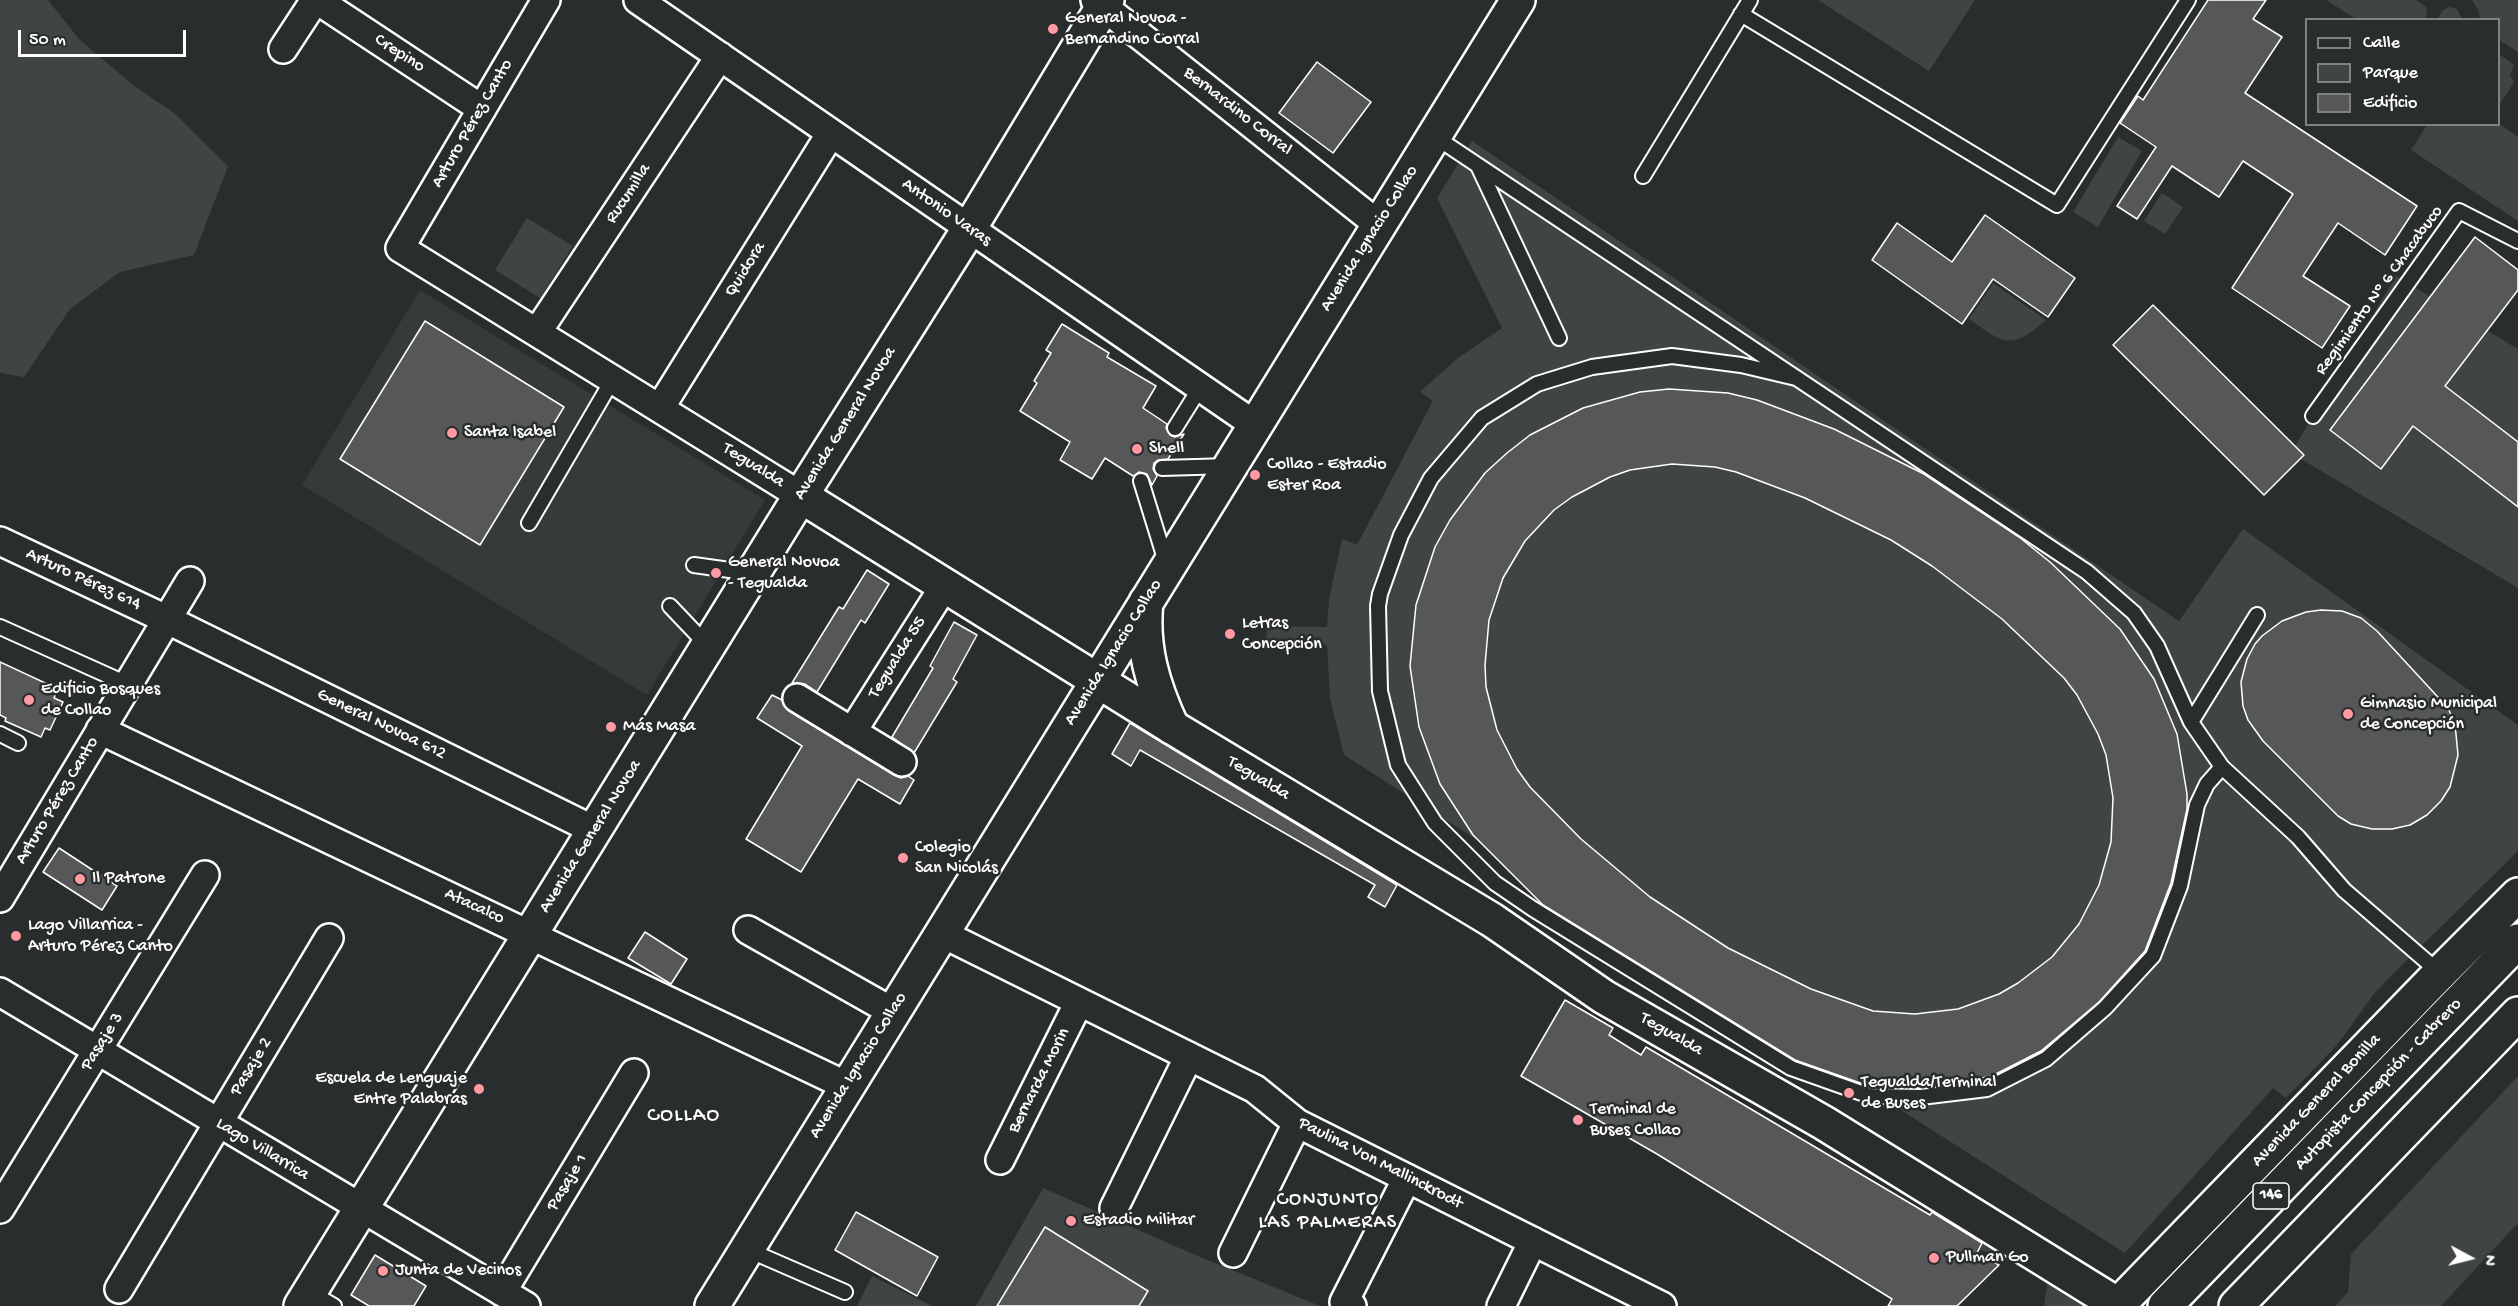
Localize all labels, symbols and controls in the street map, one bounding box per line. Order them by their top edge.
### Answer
place label: General Novoa - Bernandino Corral [1065,8,1199,50]
scale bar [21,18,189,56]
legend [2305,18,2500,126]
marker: General Novoa - Bernandino Corral [1046,22,1060,36]
text: 50 m [29,30,66,51]
street label: Crepino [370,30,428,78]
text: Calle [2363,33,2400,54]
street label: Arturo Pérez Canto [427,56,519,192]
street label: Bernardino Corral [1178,63,1296,161]
text: Parque [2363,63,2418,84]
text: Edificio [2363,93,2417,114]
street label: Rucumilla [602,160,656,228]
street label: Avenida Ignacio Collao [1316,162,1424,316]
street label: Antonio Varas [897,174,995,252]
street label: Regimiento Nº 6 Chacabuco [2311,202,2449,380]
street label: Quidora [721,239,771,301]
street label: Avenida General Novoa [790,343,902,505]
place label: Santa Isabel [464,422,556,444]
marker: Santa Isabel [445,426,459,440]
street label: Tegualda [718,438,788,494]
place label: Shell [1149,438,1184,460]
marker: Shell [1130,442,1144,456]
place label: Collao - Estadio Ester Roa [1267,454,1387,496]
marker: Collao - Estadio Ester Roa [1248,468,1262,482]
street label: Arturo Pérez 614 [22,544,144,616]
place label: General Novoa - Tegualda [728,552,839,594]
marker: General Novoa - Tegualda [709,566,723,580]
street label: Avenida Ignacio Collao [1060,576,1168,730]
street label: Tegualda 55 [864,613,932,703]
place label: Letras Concepción [1242,613,1322,656]
marker: Letras Concepción [1223,627,1237,641]
place label: Edificio Bosques de Collao [41,679,160,722]
street label: General Novoa 612 [313,684,449,766]
marker: Edificio Bosques de Collao [22,693,36,707]
place label: Gimnasio Municipal de Concepción [2360,693,2497,736]
marker: Gimnasio Municipal de Concepción [2341,707,2355,721]
place label: Más Masa [623,716,695,738]
marker: Más Masa [604,720,618,734]
street label: Arturo Pérez Canto [11,733,105,869]
street label: Tegualda [1223,752,1293,806]
street label: Avenida General Novoa [535,756,647,918]
place label: Colegio San Nicolás [915,837,998,880]
marker: Colegio San Nicolás [896,851,910,865]
place label: Il Patrone [92,868,165,890]
marker: Il Patrone [73,872,87,886]
street label: Atacalco [441,884,507,930]
place label: Lago Villarrica - Arturo Pérez Canto [28,915,173,958]
marker: Lago Villarrica - Arturo Pérez Canto [9,929,23,943]
street label: Avenida Ignacio Collao [805,989,913,1143]
street label: Autopista Concepción - Cabrero [2291,994,2467,1176]
street label: Tegualda [1636,1008,1706,1062]
street label: Pasaje 3 [77,1009,129,1075]
street label: Bernarda Morin [1004,1025,1076,1137]
street label: Avenida General Bonilla [2248,1030,2386,1172]
street label: Pasaje 2 [226,1034,278,1100]
place label: Escuela de Lenguaje Entre Palabras [315,1068,467,1110]
place label: Tegualda/Terminal de Buses [1861,1072,1997,1114]
marker: Escuela de Lenguaje Entre Palabras [472,1082,486,1096]
marker: Tegualda/Terminal de Buses [1842,1086,1856,1100]
place label: Terminal de Buses Collao [1590,1099,1681,1142]
district label: COLLAO [647,1104,721,1130]
street label: Paulina Von Mallinckrodt [1294,1113,1466,1215]
marker: Terminal de Buses Collao [1571,1113,1585,1127]
street label: Lago Villarrica [211,1114,313,1186]
street label: Pasaje 1 [543,1151,593,1215]
road number: 146 [2253,1183,2289,1209]
district label: CONJUNTO LAS PALMERAS [1258,1189,1398,1236]
place label: Estadio Militar [1083,1210,1194,1232]
marker: Estadio Militar [1064,1214,1078,1228]
north arrow [2440,1228,2500,1288]
place label: Pullman Go [1946,1247,2029,1269]
marker: Pullman Go [1927,1251,1941,1265]
text: N [2478,1254,2498,1267]
place label: Junta de Vecinos [395,1260,521,1282]
marker: Junta de Vecinos [376,1264,390,1278]

